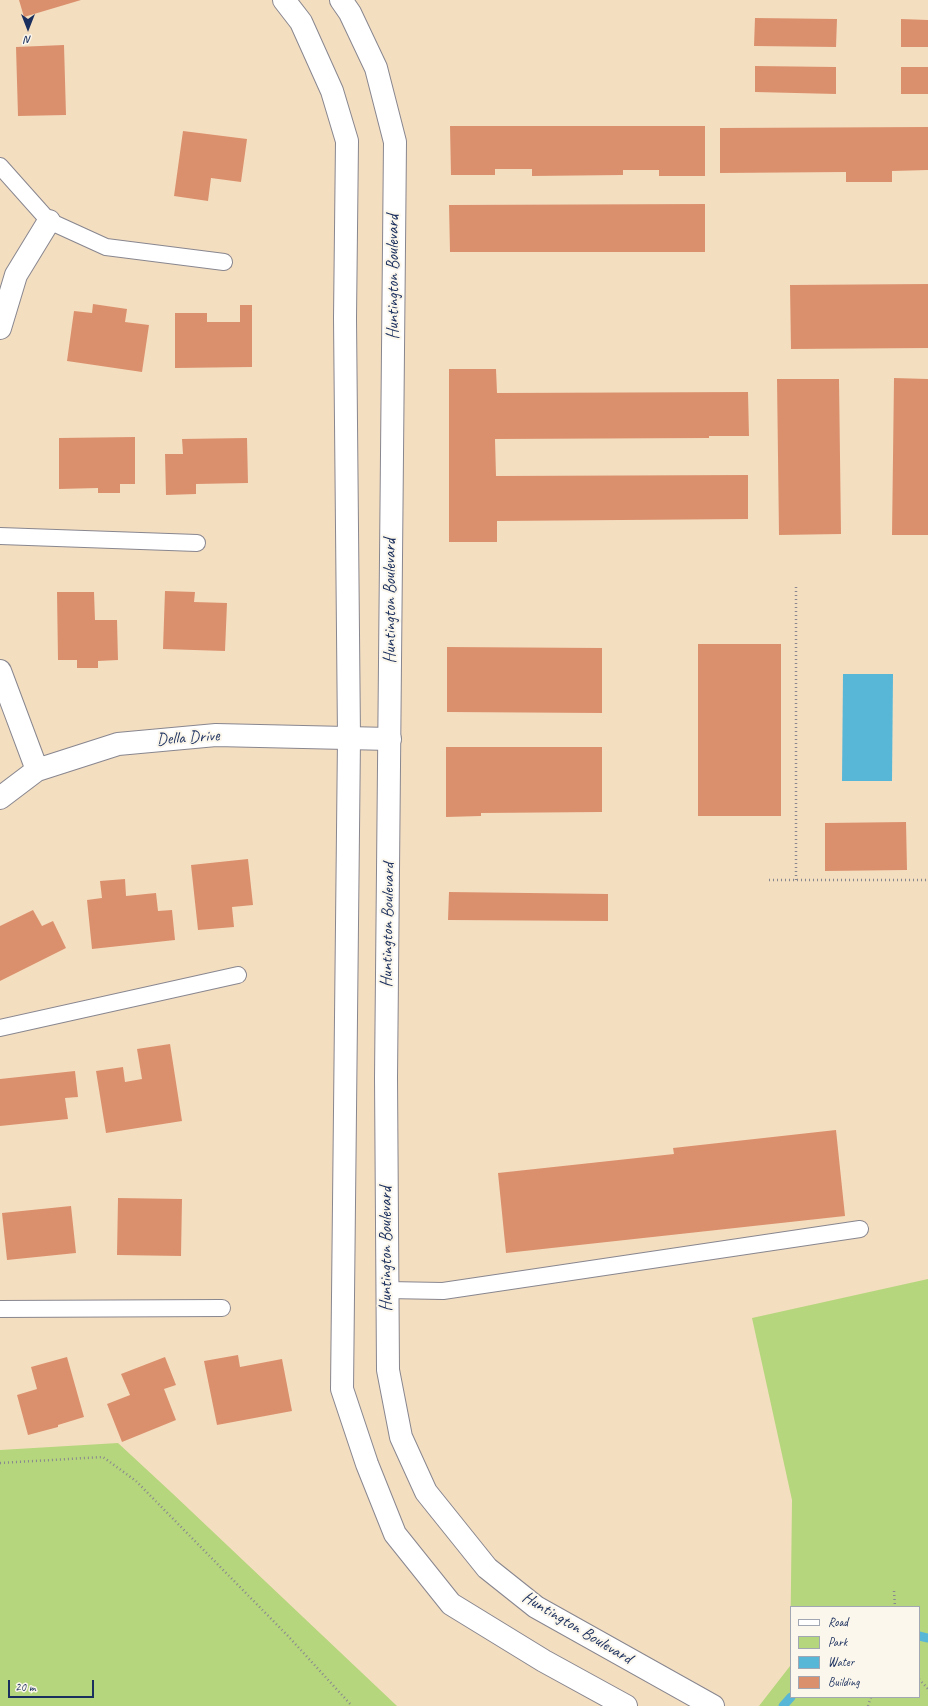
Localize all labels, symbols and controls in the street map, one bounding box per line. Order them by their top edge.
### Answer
north arrow [8,8,48,48]
text: N [25,33,31,47]
street label: Huntington Boulevard [384,215,404,339]
street label: Huntington Boulevard [381,539,401,663]
street label: Della Drive [156,726,220,750]
street label: Huntington Boulevard [377,862,399,988]
street label: Huntington Boulevard [377,1187,397,1311]
street label: Huntington Boulevard [518,1587,636,1669]
legend [790,1606,920,1698]
text: Road [828,1614,848,1630]
text: Park [828,1634,847,1650]
text: Water [828,1654,854,1670]
scale bar [10,1672,96,1698]
text: Building [828,1674,860,1690]
text: 20 m [15,1679,35,1695]

